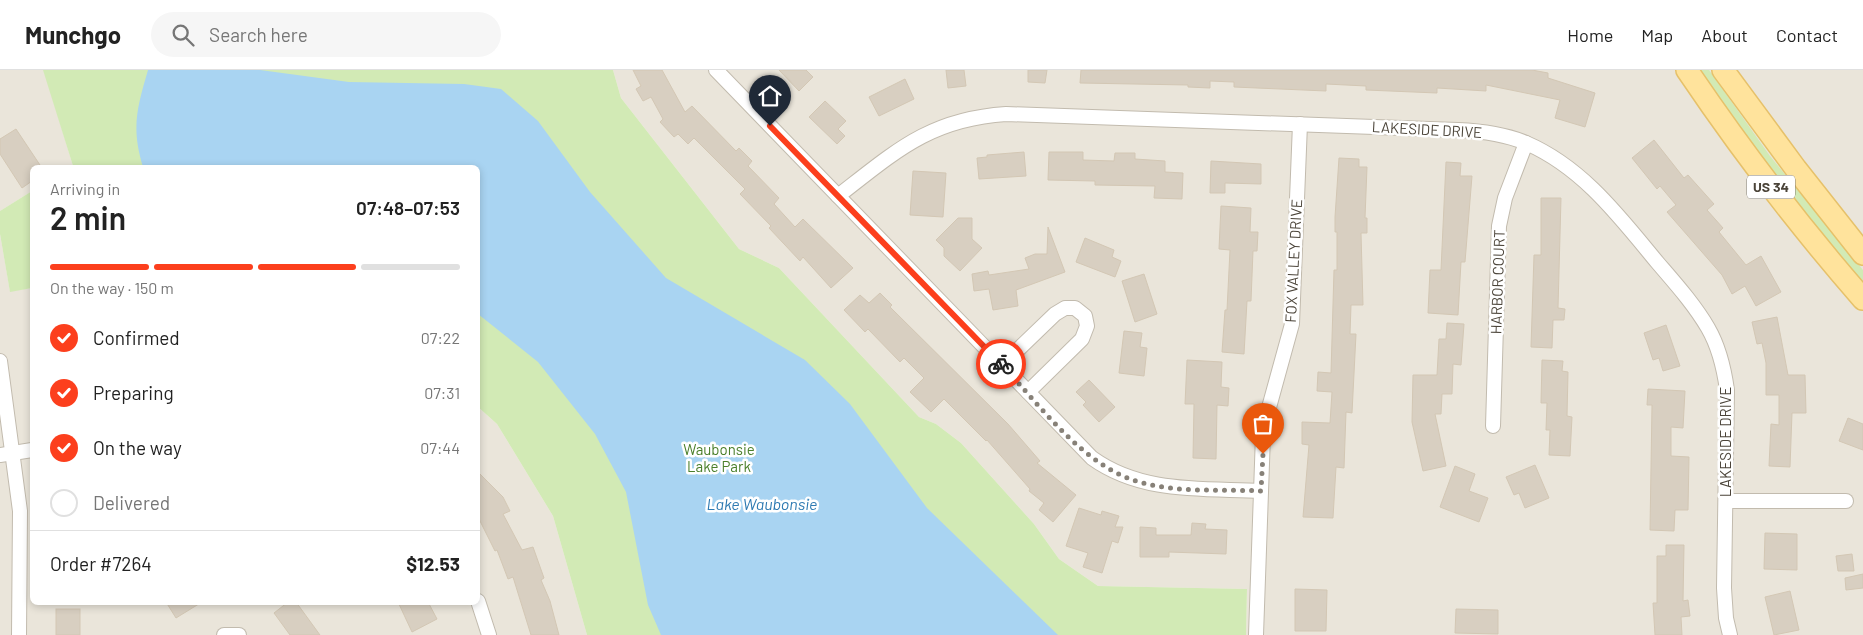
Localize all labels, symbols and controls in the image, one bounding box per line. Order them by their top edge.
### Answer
search box [151,12,501,57]
text: Munchgo [25,20,121,49]
icon: search [169,21,197,49]
text: Search here [209,23,308,46]
text: Home [1567,24,1613,46]
text: Map [1641,24,1673,46]
text: About [1701,24,1748,46]
text: Contact [1776,24,1838,46]
pin [749,75,791,126]
icon: home [756,82,784,110]
street label: LAKESIDE DRIVE [1371,117,1483,141]
road number: US 34 [1747,175,1795,198]
text: Arriving in [50,179,120,198]
text: 07:48–07:53 [356,196,460,219]
text: 2 min [50,198,126,236]
street label: FOX VALLEY DRIVE [1281,199,1305,323]
street label: HARBOR COURT [1486,229,1508,335]
text: On the way · 150 m [50,278,174,297]
icon: check [50,324,78,352]
text: Confirmed [93,326,180,349]
text: 07:22 [421,328,460,347]
courier [976,339,1026,389]
icon: bike [987,350,1015,378]
icon: check [50,379,78,407]
text: Preparing [93,381,174,404]
text: 07:31 [424,383,460,402]
street label: LAKESIDE DRIVE [1716,387,1734,497]
pin [1242,403,1284,454]
icon: bag [1249,410,1277,438]
icon: check [50,434,78,462]
text: On the way [93,436,182,459]
text: 07:44 [420,438,460,457]
park label: Waubonsie Lake Park [683,440,755,475]
text: Delivered [93,491,170,514]
water label: Lake Waubonsie [707,494,817,513]
text: Order #7264 [50,552,152,575]
text: $12.53 [406,552,460,575]

